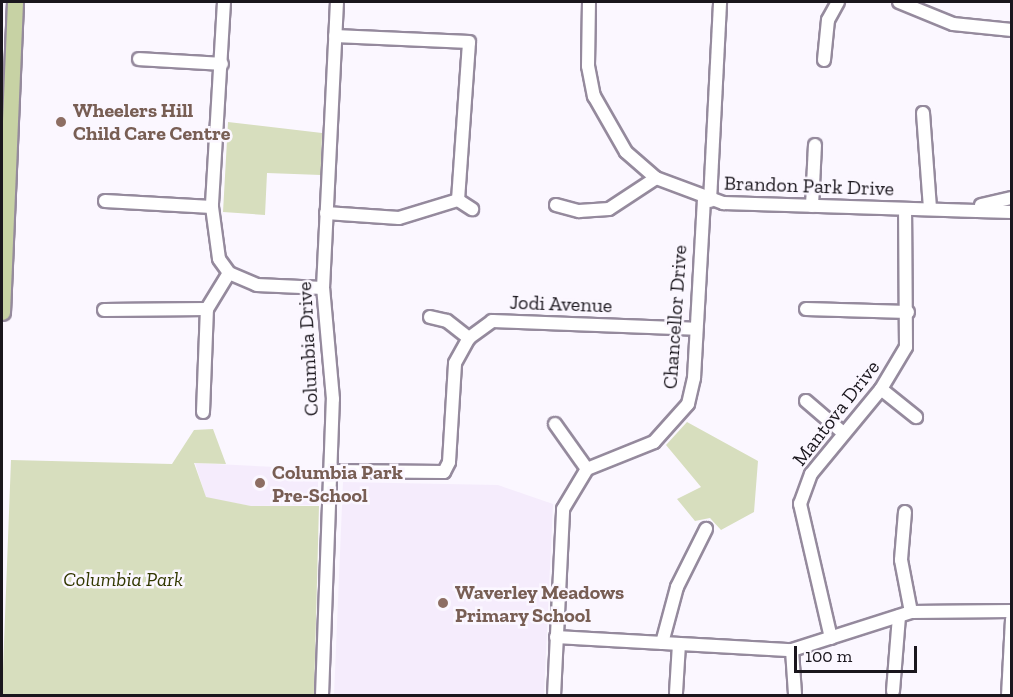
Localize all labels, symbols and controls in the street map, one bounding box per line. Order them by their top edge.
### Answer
place label: Wheelers Hill Child Care Centre [73,98,230,145]
marker: Wheelers Hill Child Care Centre [54,115,68,129]
street label: Brandon Park Drive [724,171,894,201]
street label: Chancellor Drive [658,244,692,390]
street label: Columbia Drive [292,281,324,417]
street label: Jodi Avenue [509,290,613,318]
street label: Mantova Drive [787,355,885,471]
place label: Columbia Park Pre-School [272,460,403,507]
marker: Columbia Park Pre-School [253,476,267,490]
park label: Columbia Park [63,567,183,591]
place label: Waverley Meadows Primary School [455,580,625,627]
marker: Waverley Meadows Primary School [436,596,450,610]
scale bar [797,634,920,672]
text: 100 m [805,645,852,667]

